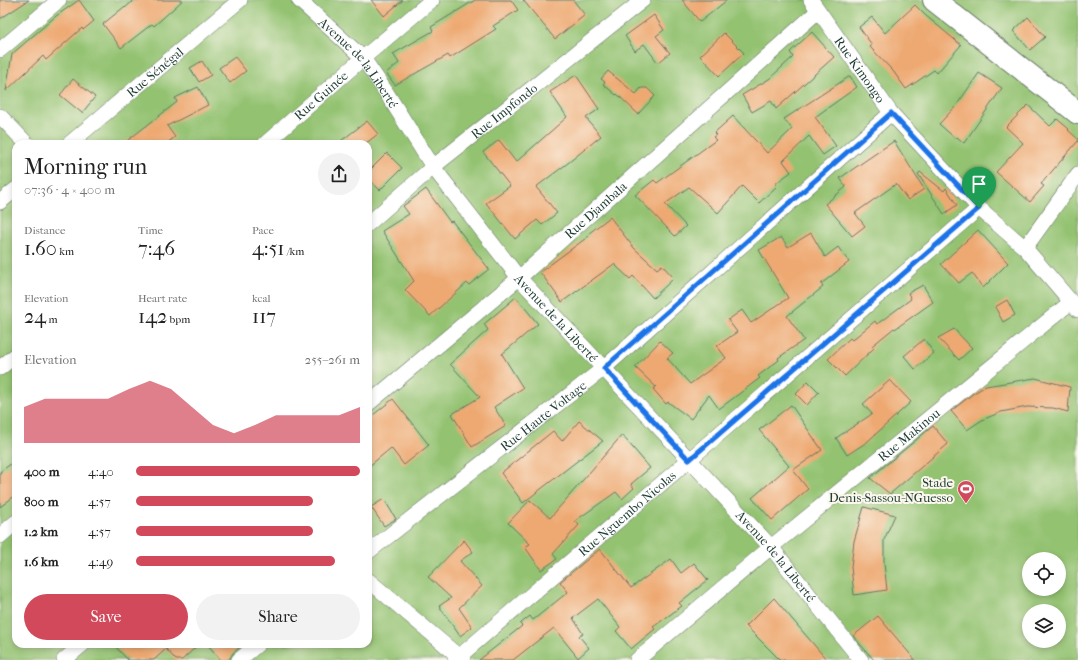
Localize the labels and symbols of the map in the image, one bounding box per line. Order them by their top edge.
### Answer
street label: Avenue de la Liberté [315,14,401,111]
street label: Rue Kimongo [831,34,888,106]
street label: Rue Sénégal [124,44,187,100]
street label: Rue Guinée [291,68,351,123]
street label: Rue Impfondo [468,80,541,142]
pin [962,167,996,208]
street label: Rue Djambala [561,178,631,242]
street label: Avenue de la Liberté [511,270,601,366]
street label: Rue Haute Voltage [497,377,590,454]
street label: Rue Makinou [875,405,943,465]
street label: Rue Nguembo Nicolas [575,468,679,559]
place label: Stade Denis-Sassou-NGuesso [829,475,954,505]
sports icon: Stade Denis-Sassou-NGuesso [956,479,976,504]
street label: Avenue de la Liberté [732,507,819,605]

